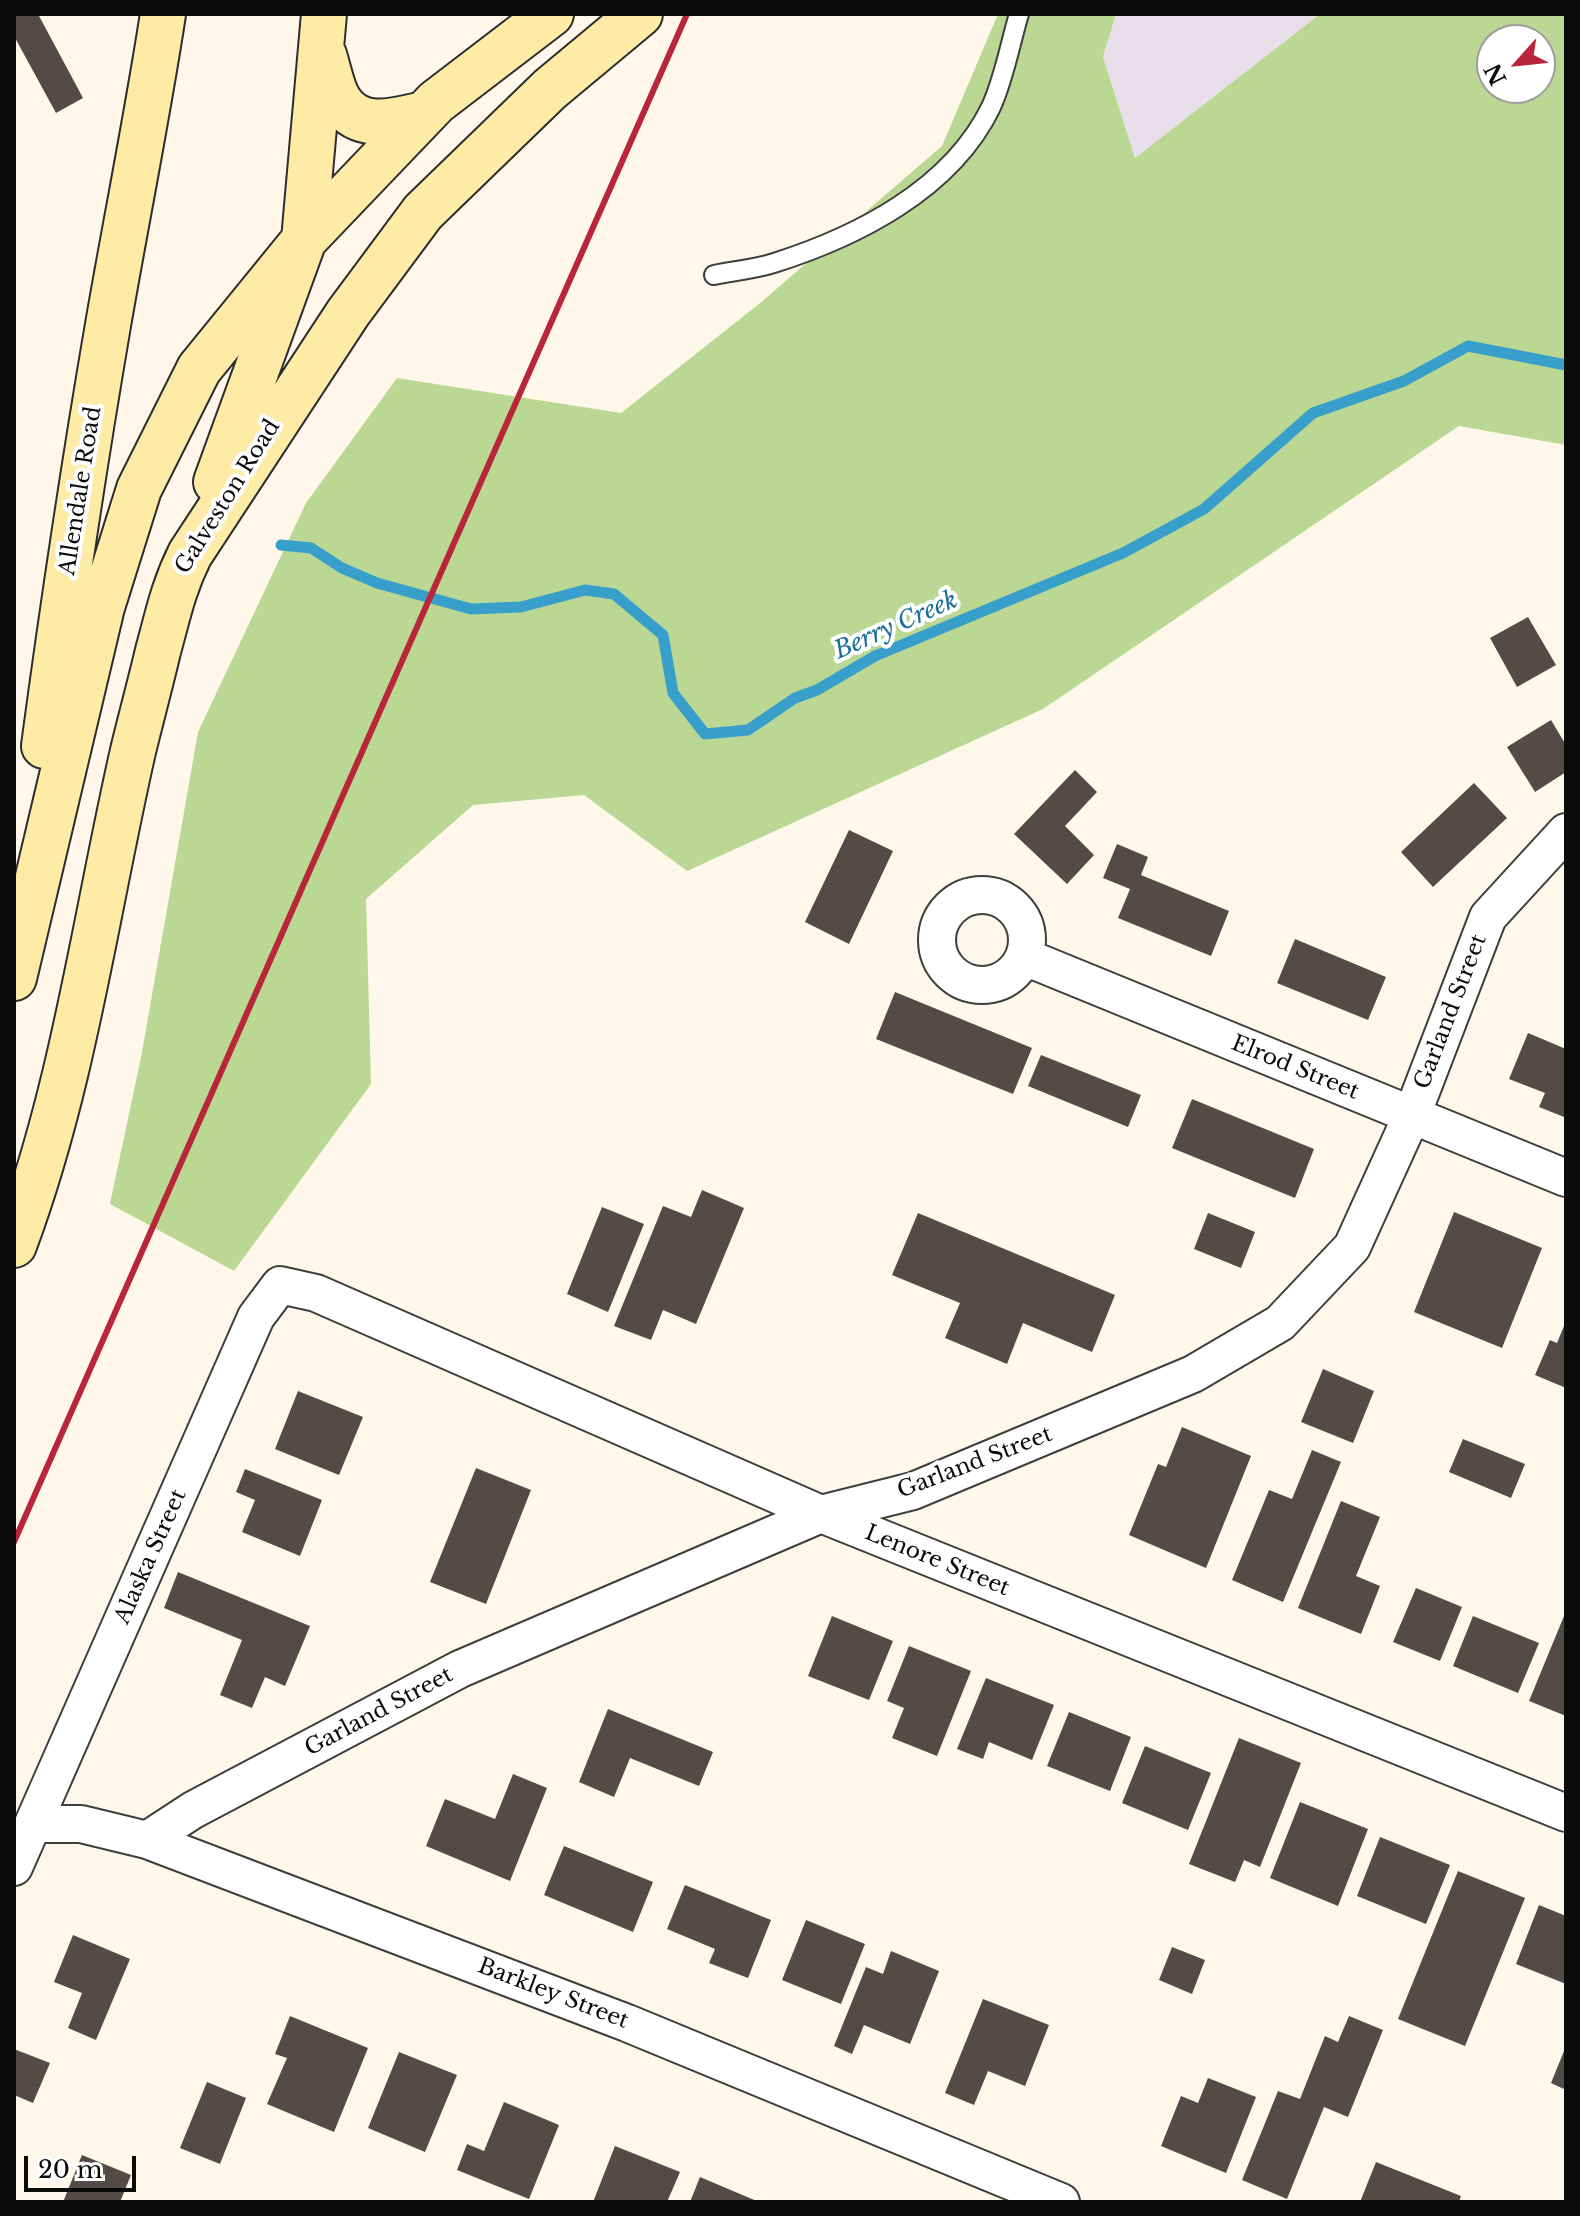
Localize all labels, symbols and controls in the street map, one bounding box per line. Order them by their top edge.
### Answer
north arrow [1476,24,1556,104]
text: N [1479,59,1513,90]
street label: Allendale Road [55,405,107,577]
street label: Galveston Road [170,415,286,579]
water label: Berry Creek [830,586,962,666]
street label: Garland Street [1409,931,1493,1093]
street label: Elrod Street [1227,1030,1363,1106]
street label: Garland Street [894,1421,1056,1505]
street label: Alaska Street [110,1486,192,1628]
street label: Lenore Street [861,1520,1013,1602]
street label: Garland Street [301,1662,457,1762]
street label: Barkley Street [474,1953,632,2035]
scale bar [28,2140,140,2190]
text: 20 m [38,2155,103,2184]

